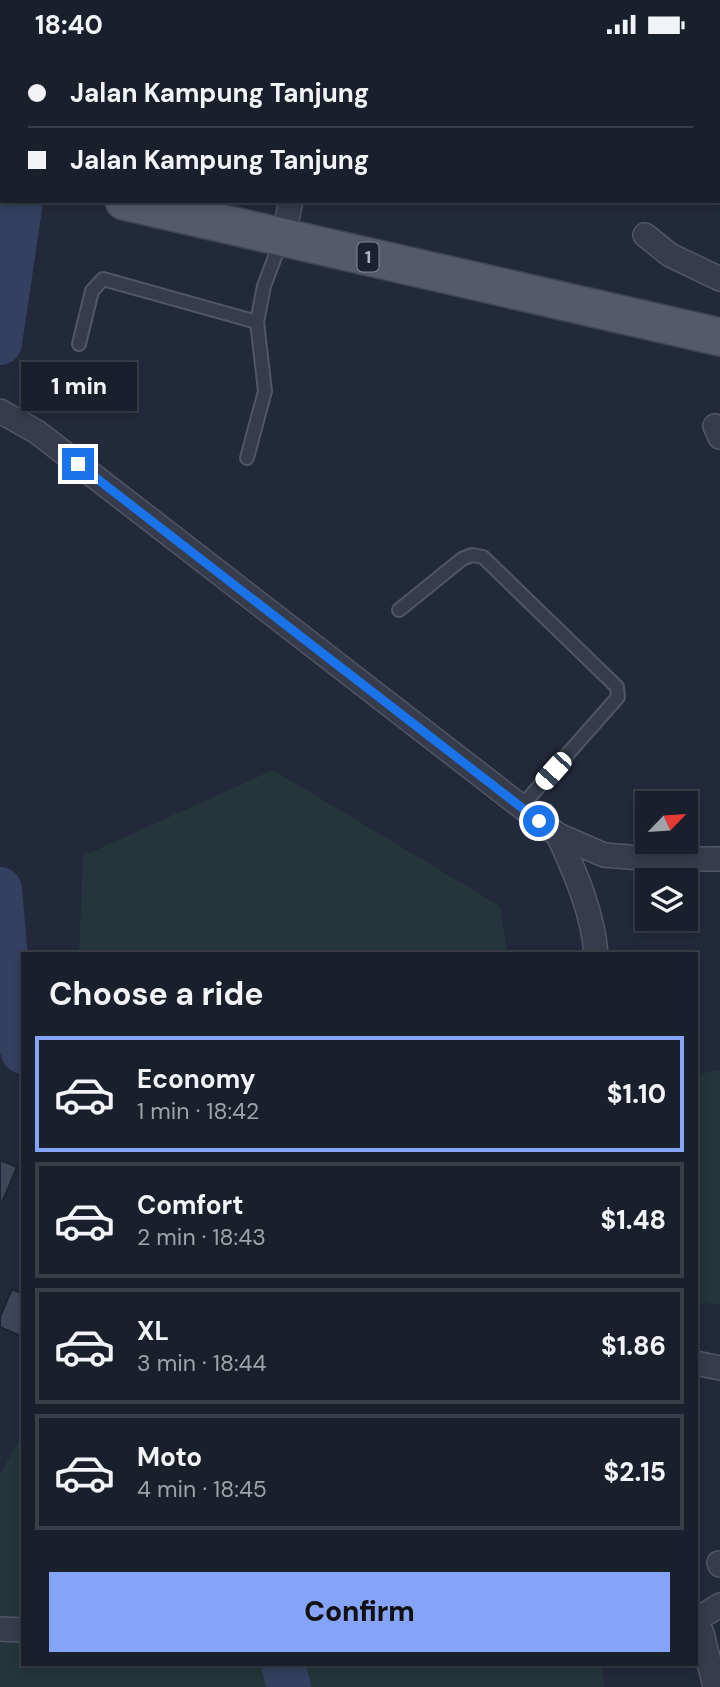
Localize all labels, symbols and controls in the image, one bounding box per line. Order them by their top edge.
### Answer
text: 18:40 [35,8,103,42]
text: Jalan Kampung Tanjung [70,76,369,110]
text: Jalan Kampung Tanjung [70,143,369,177]
road number: 1 [358,243,378,272]
callout: 1 min [20,363,136,411]
text: 1 min [51,371,107,401]
route end [62,448,94,480]
car [532,748,575,794]
north arrow [635,791,698,854]
map controls [635,791,698,931]
route start [523,805,555,837]
button: layers [635,868,698,931]
text: Choose a ride [49,973,264,1015]
text: Economy [137,1062,255,1096]
icon: car [53,1063,116,1126]
text: $1.10 [607,1077,666,1111]
text: 1 min · 18:42 [137,1096,259,1126]
text: Comfort [137,1188,243,1222]
icon: car [53,1189,116,1252]
text: $1.48 [600,1203,666,1237]
text: 2 min · 18:43 [137,1222,266,1252]
text: XL [137,1314,169,1348]
icon: car [53,1315,116,1378]
text: $1.86 [601,1329,666,1363]
text: 3 min · 18:44 [137,1348,266,1378]
text: Moto [137,1440,202,1474]
icon: car [53,1441,116,1504]
text: $2.15 [604,1455,666,1489]
text: 4 min · 18:45 [137,1474,267,1504]
button: Confirm [49,1572,670,1652]

